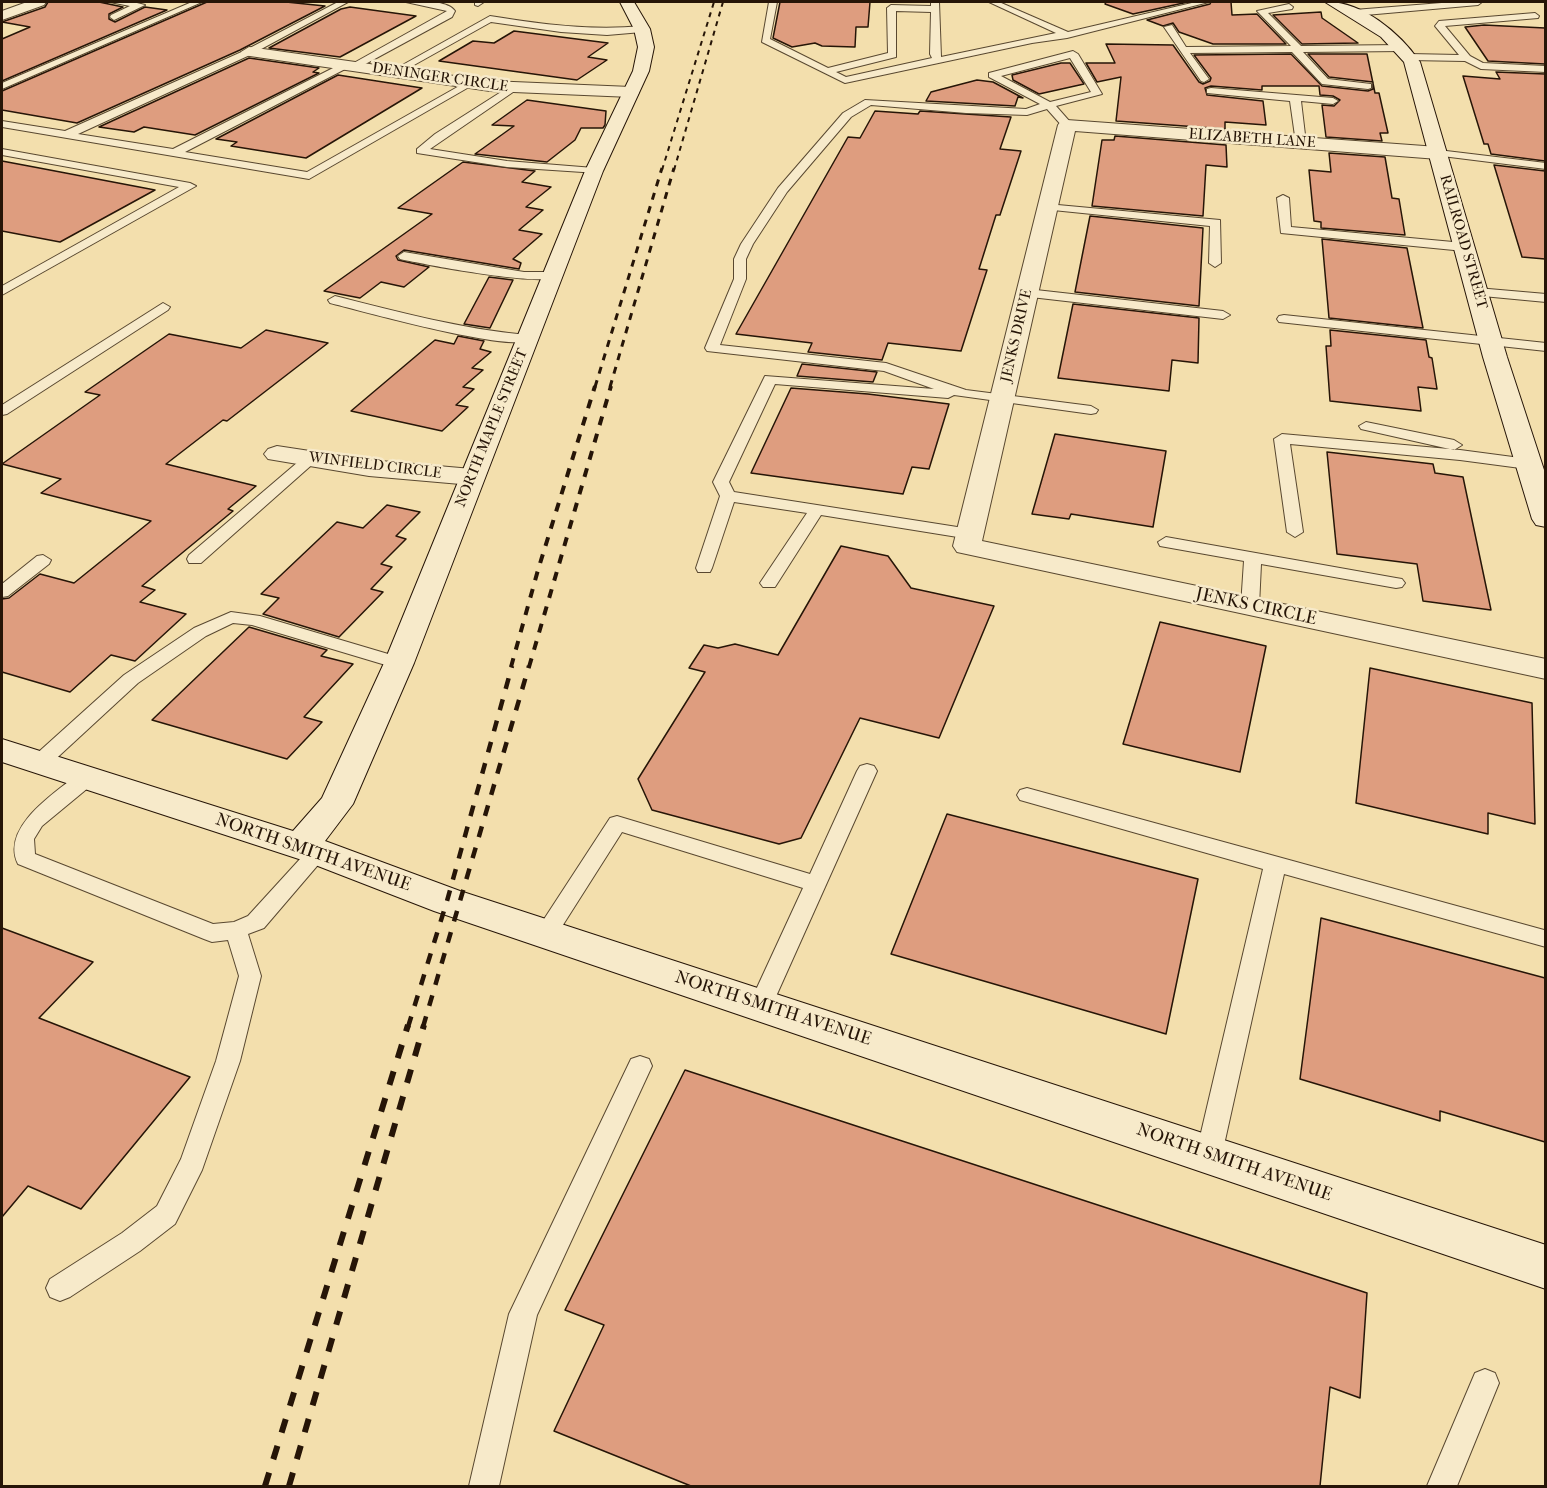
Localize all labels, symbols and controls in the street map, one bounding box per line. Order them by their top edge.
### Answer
street label: DENINGER CIRCLE [371,60,509,96]
street label: ELIZABETH LANE [1188,126,1316,152]
street label: RAILROAD STREET [1435,173,1491,311]
street label: JENKS DRIVE [998,288,1036,384]
street label: NORTH MAPLE STREET [452,346,532,510]
street label: WINFIELD CIRCLE [308,449,442,483]
street label: JENKS CIRCLE [1194,584,1318,630]
street label: NORTH SMITH AVENUE [212,809,414,897]
street label: NORTH SMITH AVENUE [672,967,874,1051]
street label: NORTH SMITH AVENUE [1133,1119,1335,1207]

